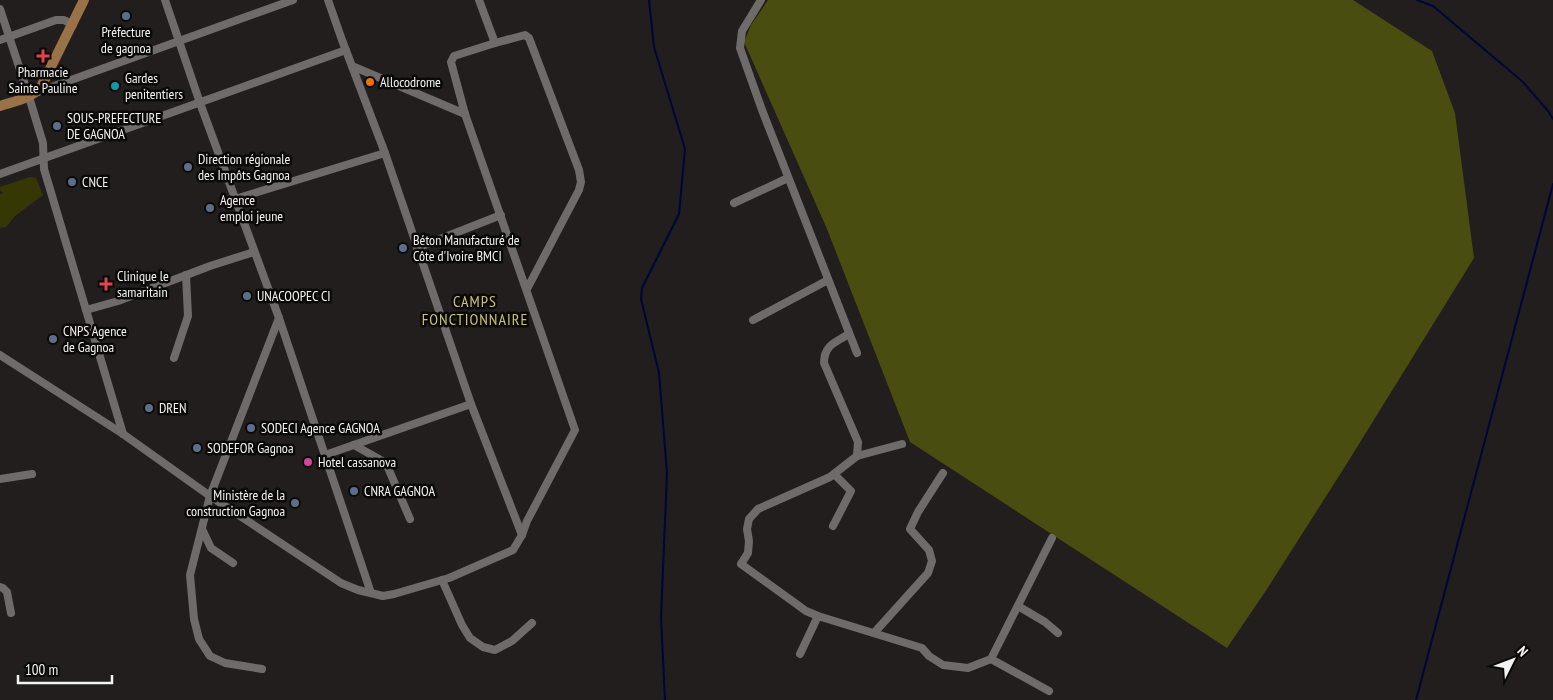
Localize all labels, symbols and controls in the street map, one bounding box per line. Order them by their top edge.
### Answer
marker: Préfecture de gagnoa [120,10,132,22]
place label: Préfecture de gagnoa [101,23,151,57]
marker: Pharmacie Sainte Pauline [37,50,49,62]
place label: Pharmacie Sainte Pauline [8,63,78,97]
place label: Gardes penitentiers [125,69,183,103]
place label: Allocodrome [380,73,441,91]
marker: Allocodrome [364,76,376,88]
marker: Gardes penitentiers [109,80,121,92]
place label: SOUS-PREFECTURE DE GAGNOA [67,109,161,143]
marker: SOUS-PREFECTURE DE GAGNOA [51,120,63,132]
place label: Direction régionale des Impôts Gagnoa [198,150,291,184]
marker: Direction régionale des Impôts Gagnoa [182,161,194,173]
place label: CNCE [82,173,108,191]
marker: CNCE [66,176,78,188]
place label: Agence emploi jeune [220,191,283,225]
marker: Agence emploi jeune [204,202,216,214]
place label: Béton Manufacturé de Côte d'Ivoire BMCI [413,231,520,265]
marker: Béton Manufacturé de Côte d'Ivoire BMCI [397,242,409,254]
place label: Clinique le samaritain [117,267,169,301]
marker: Clinique le samaritain [99,277,113,291]
place label: UNACOOPEC CI [257,287,331,305]
marker: UNACOOPEC CI [241,290,253,302]
district label: CAMPS FONCTIONNAIRE [422,291,528,329]
place label: CNPS Agence de Gagnoa [63,322,127,356]
marker: CNPS Agence de Gagnoa [47,333,59,345]
place label: DREN [159,399,187,417]
marker: DREN [143,402,155,414]
place label: SODECI Agence GAGNOA [261,419,380,437]
marker: SODECI Agence GAGNOA [245,422,257,434]
place label: SODEFOR Gagnoa [207,439,294,457]
marker: SODEFOR Gagnoa [191,442,203,454]
place label: Hotel cassanova [318,453,396,471]
marker: Hotel cassanova [302,456,314,468]
place label: CNRA GAGNOA [364,482,435,500]
marker: CNRA GAGNOA [348,485,360,497]
place label: Ministère de la construction Gagnoa [186,486,285,520]
marker: Ministère de la construction Gagnoa [289,497,301,509]
north arrow [1488,635,1538,685]
text: N [1513,642,1532,660]
scale bar [18,652,111,684]
text: 100 m [25,660,58,679]

